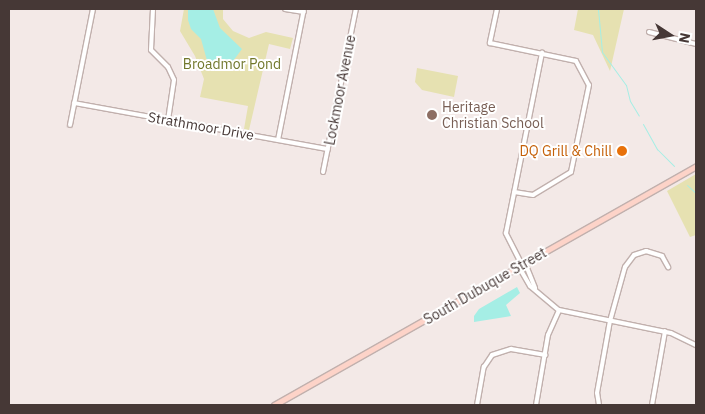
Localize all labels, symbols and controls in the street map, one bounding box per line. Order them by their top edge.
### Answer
north arrow [645,10,695,60]
text: N [675,31,695,45]
street label: Lockmoor Avenue [321,33,359,147]
park label: Broadmor Pond [183,56,281,72]
place label: Heritage Christian School [442,99,544,132]
street label: Strathmoor Drive [147,108,255,144]
marker: Heritage Christian School [426,109,438,121]
place label: DQ Grill & Chill [519,143,612,159]
marker: DQ Grill & Chill [616,145,628,157]
street label: South Dubuque Street [421,244,549,328]

